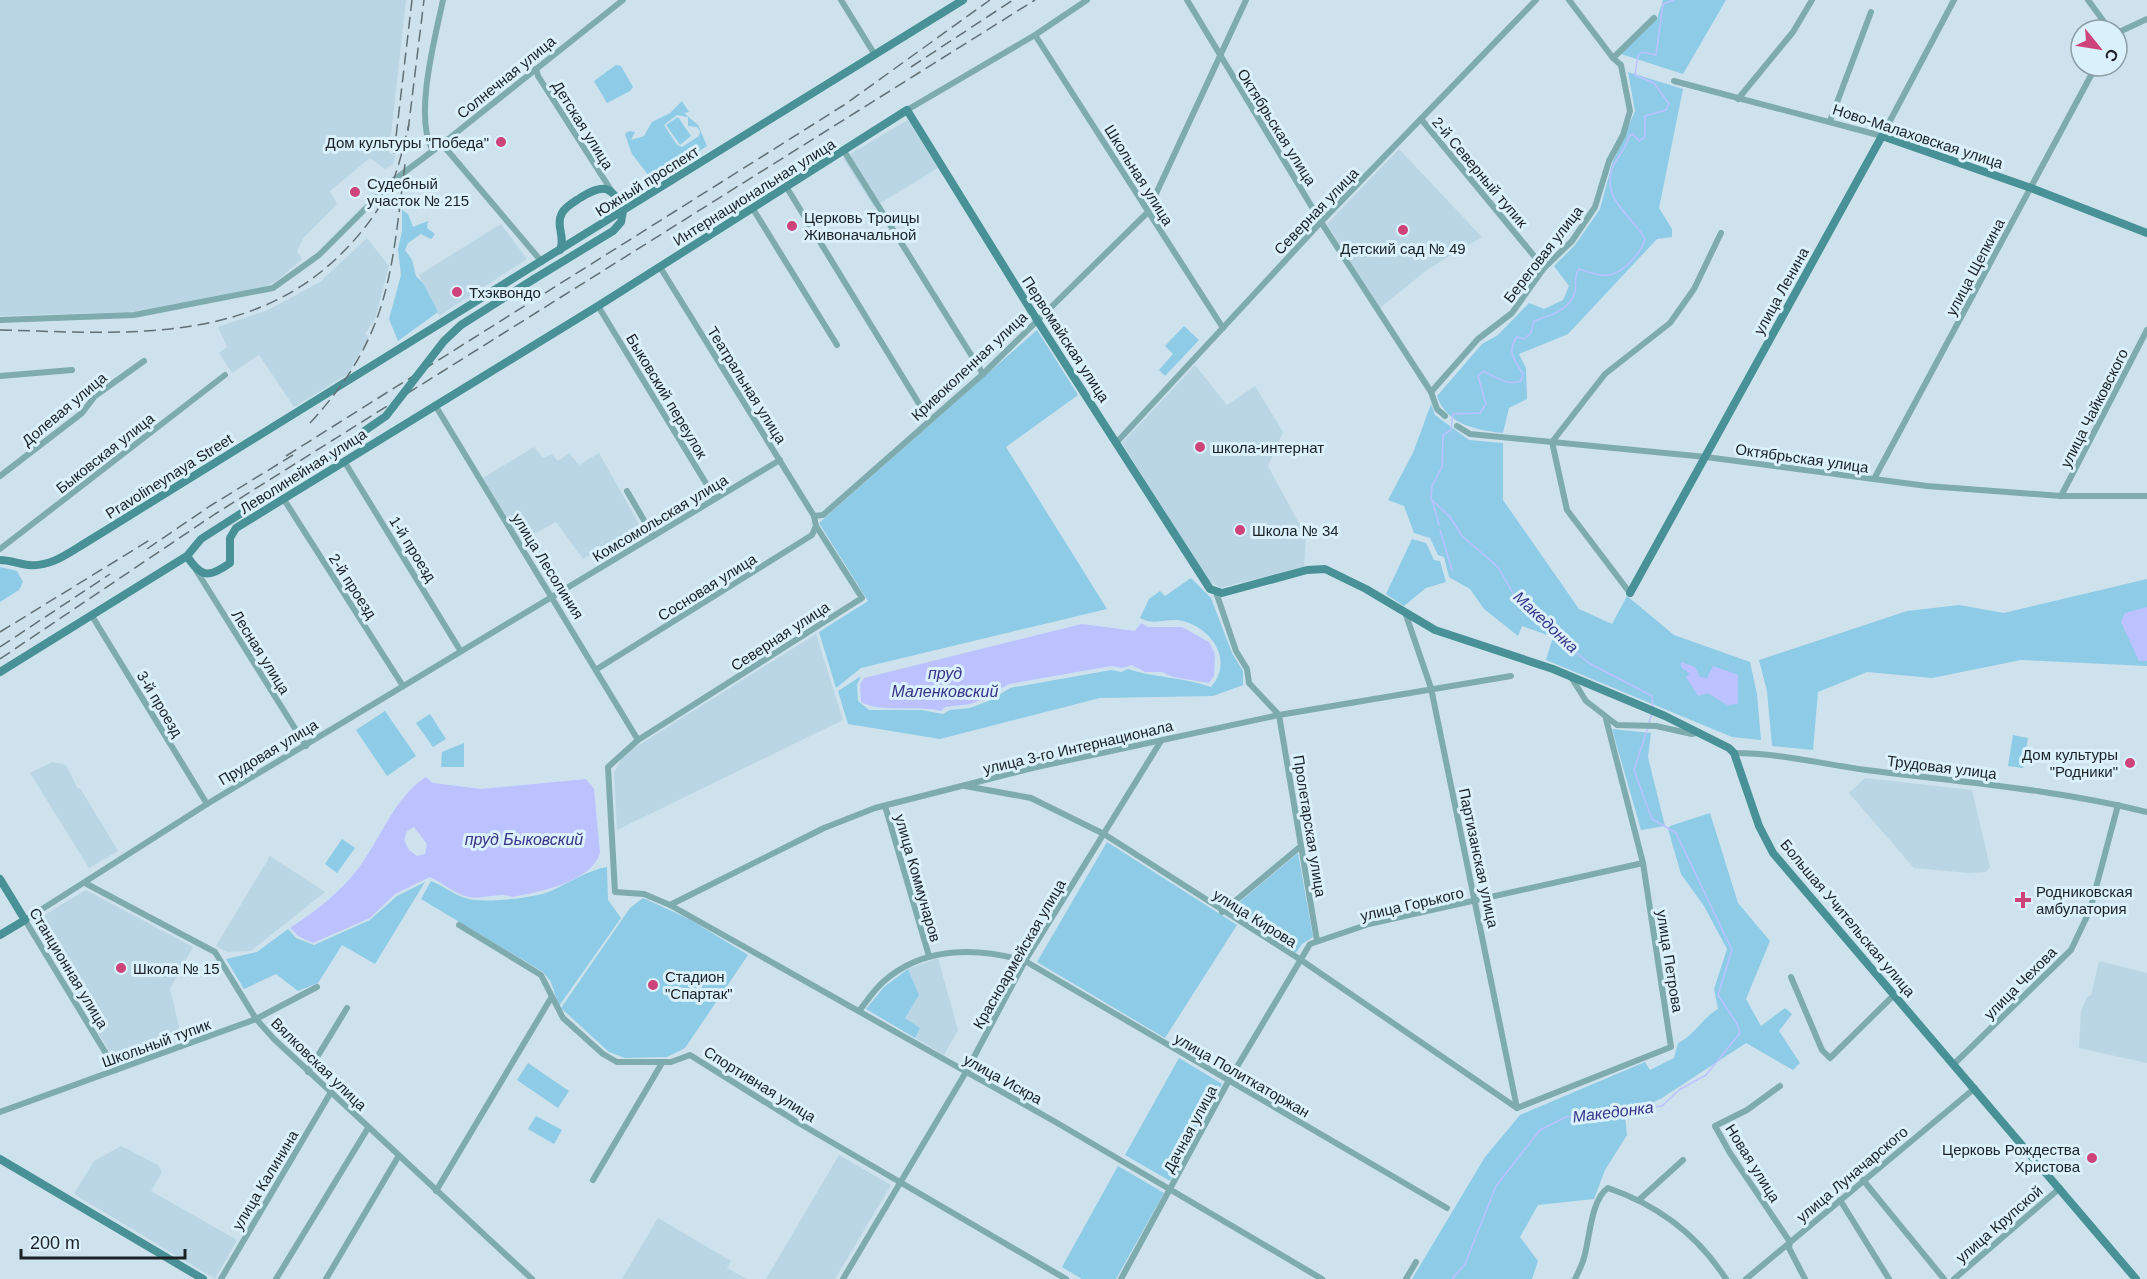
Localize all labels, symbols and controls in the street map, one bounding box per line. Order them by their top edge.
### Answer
north arrow [2069,18,2129,78]
street label: Солнечная улица [453,32,559,122]
text: С [2101,46,2122,65]
street label: Октябрьская улица [1234,66,1320,189]
street label: Детская улица [549,78,617,173]
street label: Ново-Малаховская улица [1831,100,2006,172]
street label: 2-й Северный тупик [1429,113,1531,231]
street label: Школьная улица [1101,122,1177,229]
place label: Дом культуры "Победа" [326,134,489,151]
marker: Дом культуры "Победа" [494,135,508,149]
street label: Интернациональная улица [670,135,839,249]
street label: Южный проспект [592,142,702,220]
street label: Северная улица [1270,164,1362,258]
place label: Судебный участок № 215 [367,175,469,209]
marker: Судебный участок № 215 [348,185,362,199]
street label: Береговая улица [1500,202,1586,306]
place label: Церковь Троицы Живоначальной [804,209,920,243]
street label: улица Щепкина [1942,215,2008,318]
marker: Церковь Троицы Живоначальной [785,219,799,233]
marker: Детский сад № 49 [1396,223,1410,237]
place label: Детский сад № 49 [1340,240,1466,257]
street label: улица Ленина [1750,244,1812,337]
street label: Первомайская улица [1019,273,1113,406]
place label: Тхэквондо [469,284,541,301]
marker: Тхэквондо [450,285,464,299]
street label: Кривоколенная улица [908,308,1031,424]
street label: Театральная улица [704,323,790,447]
street label: Быковский переулок [623,331,711,462]
street label: улица Чайковского [2057,346,2131,470]
street label: Долевая улица [18,368,110,449]
street label: Быковская улица [53,409,158,497]
street label: Леволинейная улица [236,425,370,517]
street label: Pravolineynaya Street [102,429,236,522]
place label: школа-интернат [1212,439,1324,456]
marker: школа-интернат [1193,440,1207,454]
street label: Октябрьская улица [1734,440,1870,476]
street label: Комсомольская улица [589,471,731,565]
street label: улица Лесолиния [509,510,587,622]
street label: 1-й проезд [386,513,440,585]
place label: Школа № 34 [1252,522,1339,539]
marker: Школа № 34 [1233,523,1247,537]
street label: 2-й проезд [326,550,380,622]
street label: Сосновая улица [655,550,760,624]
water label: Македонка [1510,588,1582,656]
street label: Северная улица [728,598,833,674]
street label: Лесная улица [228,607,294,698]
water label: пруд Маленковский [892,665,998,700]
street label: 3-й проезд [134,668,186,740]
street label: Прудовая улица [215,715,321,788]
street label: улица 3-го Интернационала [981,717,1175,777]
place label: Дом культуры "Родники" [2022,746,2118,780]
street label: Трудовая улица [1886,752,1998,782]
street label: Пролетарская улица [1290,754,1330,899]
marker: Дом культуры "Родники" [2123,756,2137,770]
street label: Партизанская улица [1456,787,1502,930]
street label: улица Коммунаров [892,812,944,944]
water label: пруд Быковский [465,831,583,848]
street label: Большая Учительская улица [1777,836,1919,1001]
street label: Красноармейская улица [969,876,1069,1032]
place label: Родниковская амбулатория [2036,883,2133,917]
street label: улица Горького [1359,884,1465,924]
street label: улица Кирова [1210,886,1300,951]
marker: Родниковская амбулатория [2014,891,2032,909]
street label: Станционная улица [26,905,112,1032]
street label: улица Петрова [1653,908,1687,1014]
street label: улица Чехова [1980,943,2060,1023]
place label: Школа № 15 [133,960,220,977]
marker: Школа № 15 [114,961,128,975]
place label: Стадион "Спартак" [665,968,733,1002]
marker: Стадион "Спартак" [646,978,660,992]
street label: Вялковская улица [268,1014,371,1114]
street label: Школьный тупик [99,1015,213,1071]
street label: улица Политкаторжан [1171,1029,1313,1121]
street label: Спортивная улица [701,1043,820,1126]
street label: улица Искра [961,1050,1046,1108]
street label: Дачная улица [1160,1082,1220,1175]
water label: Македонка [1571,1099,1655,1125]
street label: Новая улица [1722,1121,1784,1206]
street label: улица Луначарского [1793,1123,1911,1225]
street label: улица Калинина [229,1127,302,1233]
place label: Церковь Рождества Христова [1942,1141,2081,1175]
marker: Церковь Рождества Христова [2085,1151,2099,1165]
street label: улица Крупской [1952,1182,2046,1266]
scale bar [21,1222,184,1260]
text: 200 m [30,1233,80,1253]

